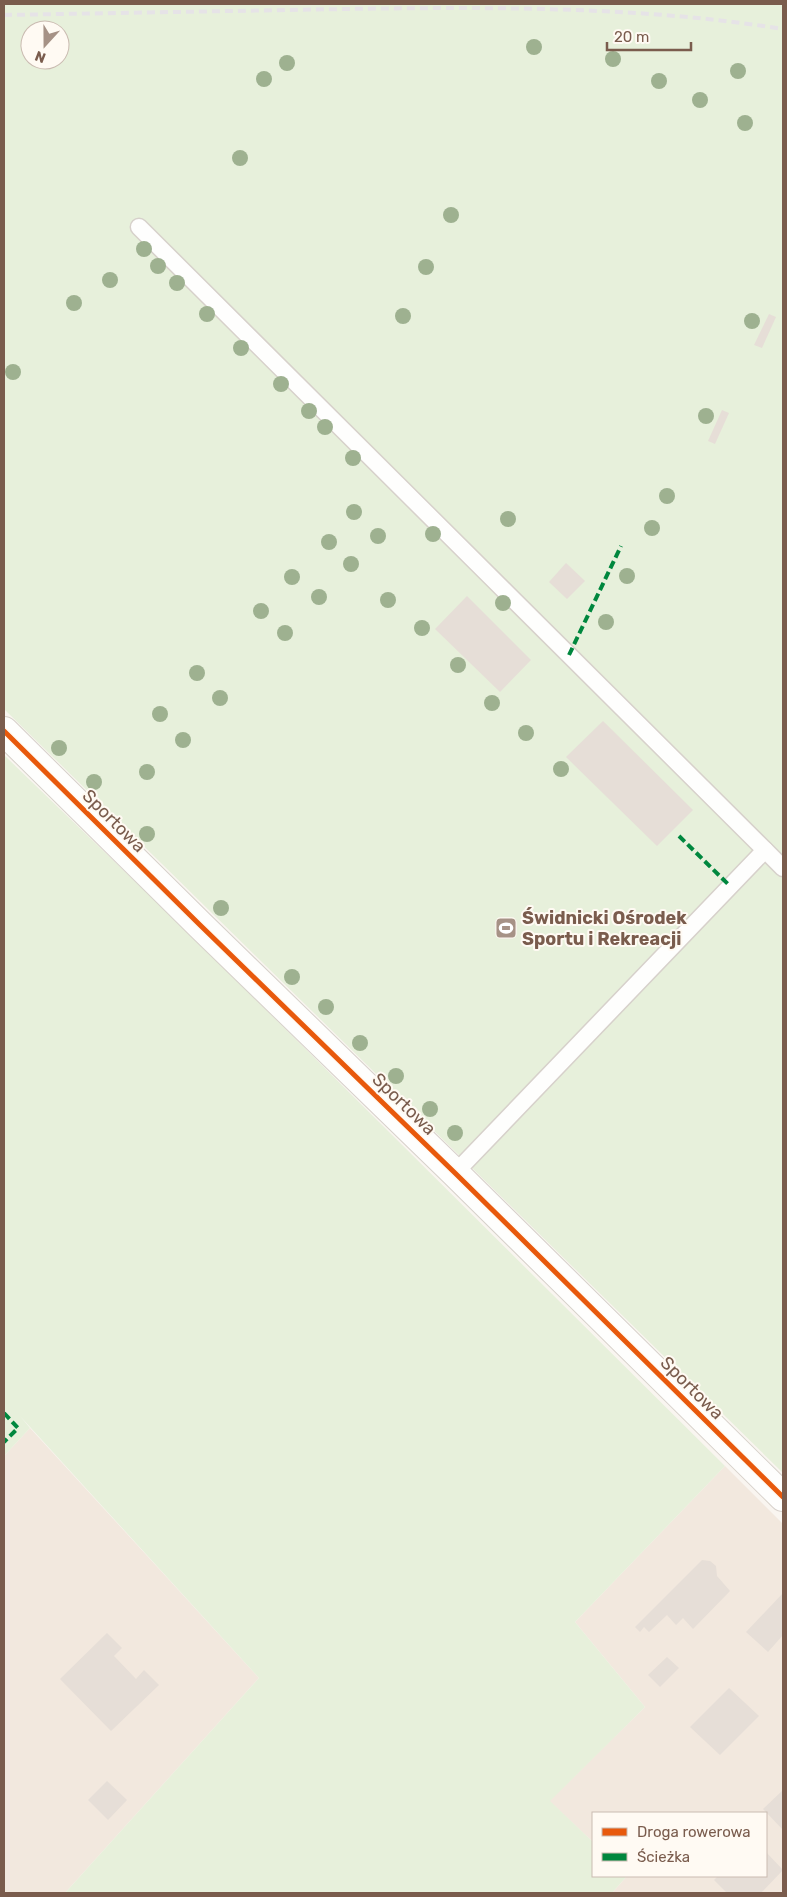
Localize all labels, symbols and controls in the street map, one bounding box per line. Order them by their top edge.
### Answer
north arrow [20,20,70,70]
scale bar [607,20,691,52]
text: 20 m [614,28,649,46]
text: N [33,47,48,66]
street label: Sportowa [78,785,150,857]
place label: Świdnicki Ośrodek Sportu i Rekreacji [522,907,687,950]
sports icon: Świdnicki Ośrodek Sportu i Rekreacji [494,916,518,940]
street label: Sportowa [367,1068,441,1140]
street label: Sportowa [656,1352,728,1424]
legend [592,1812,767,1877]
text: Droga rowerowa [637,1823,751,1841]
text: Ścieżka [637,1848,690,1866]

